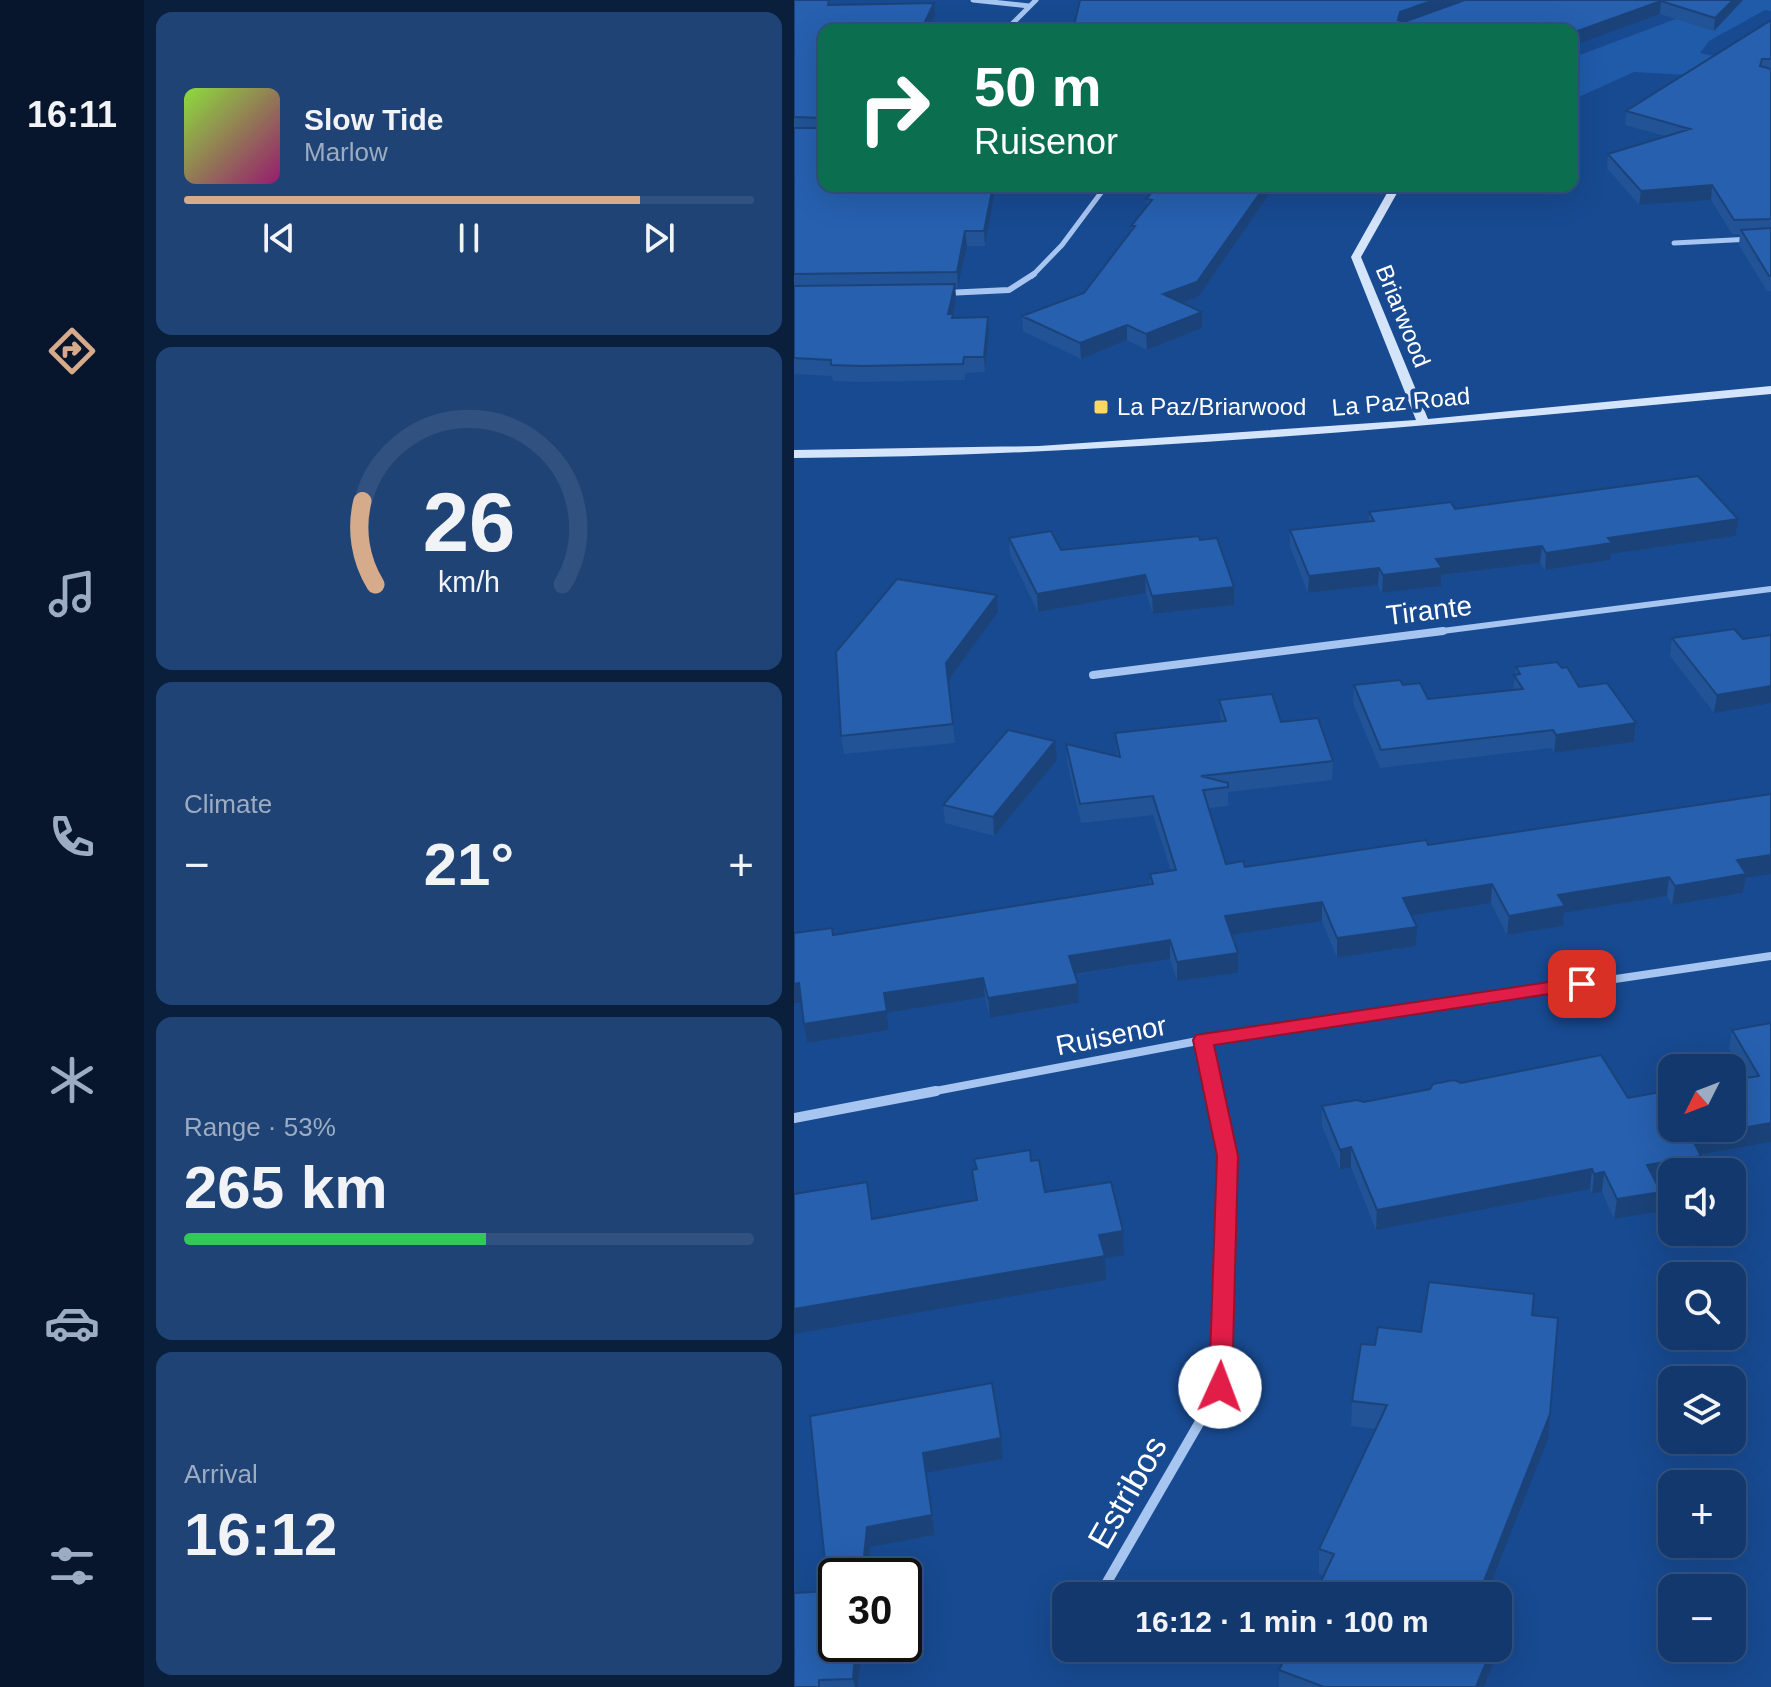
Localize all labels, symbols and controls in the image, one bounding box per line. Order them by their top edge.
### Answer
text: 50 m [974,55,1102,118]
icon: right [842,56,946,160]
text: 16:11 [27,94,117,135]
text: Slow Tide [304,103,443,136]
text: Ruisenor [974,121,1118,162]
text: Marlow [304,137,388,167]
icon: previous [257,216,301,260]
icon: pause [447,216,491,260]
icon: next [637,216,681,260]
street label: Briarwood [1371,261,1436,371]
icon: directions [44,323,100,379]
street label: La Paz Road [1331,382,1471,421]
place label: La Paz/Briarwood [1117,393,1306,420]
marker: La Paz/Briarwood [1092,398,1110,416]
text: 26 [423,475,515,568]
icon: music [44,566,100,622]
text: km/h [438,566,500,598]
street label: Tirante [1384,590,1474,631]
text: Climate [184,789,272,819]
icon: phone [44,809,100,865]
text: 21° [424,831,514,898]
text: − [184,840,210,889]
text: + [728,840,754,889]
pin [1548,950,1616,1018]
icon: arrive [1560,962,1604,1006]
street label: Ruisenor [1053,1010,1169,1061]
icon: climate [44,1052,100,1108]
north arrow [1658,1054,1746,1142]
map controls [1658,1054,1746,1662]
text: Range · 53% [184,1112,336,1142]
text: 265 km [184,1154,388,1221]
button: sound [1658,1158,1746,1246]
button: search [1658,1262,1746,1350]
icon: car [44,1295,100,1351]
position arrow [1178,1345,1262,1429]
button: layers [1658,1366,1746,1454]
street label: Estribos [1080,1429,1174,1555]
text: Arrival [184,1459,258,1489]
button: + [1658,1470,1746,1558]
text: 16:12 [184,1501,337,1568]
icon: filters [44,1538,100,1594]
speed limit sign: 30 [818,1558,922,1662]
button: − [1658,1574,1746,1662]
text: 16:12 · 1 min · 100 m [1135,1605,1429,1638]

